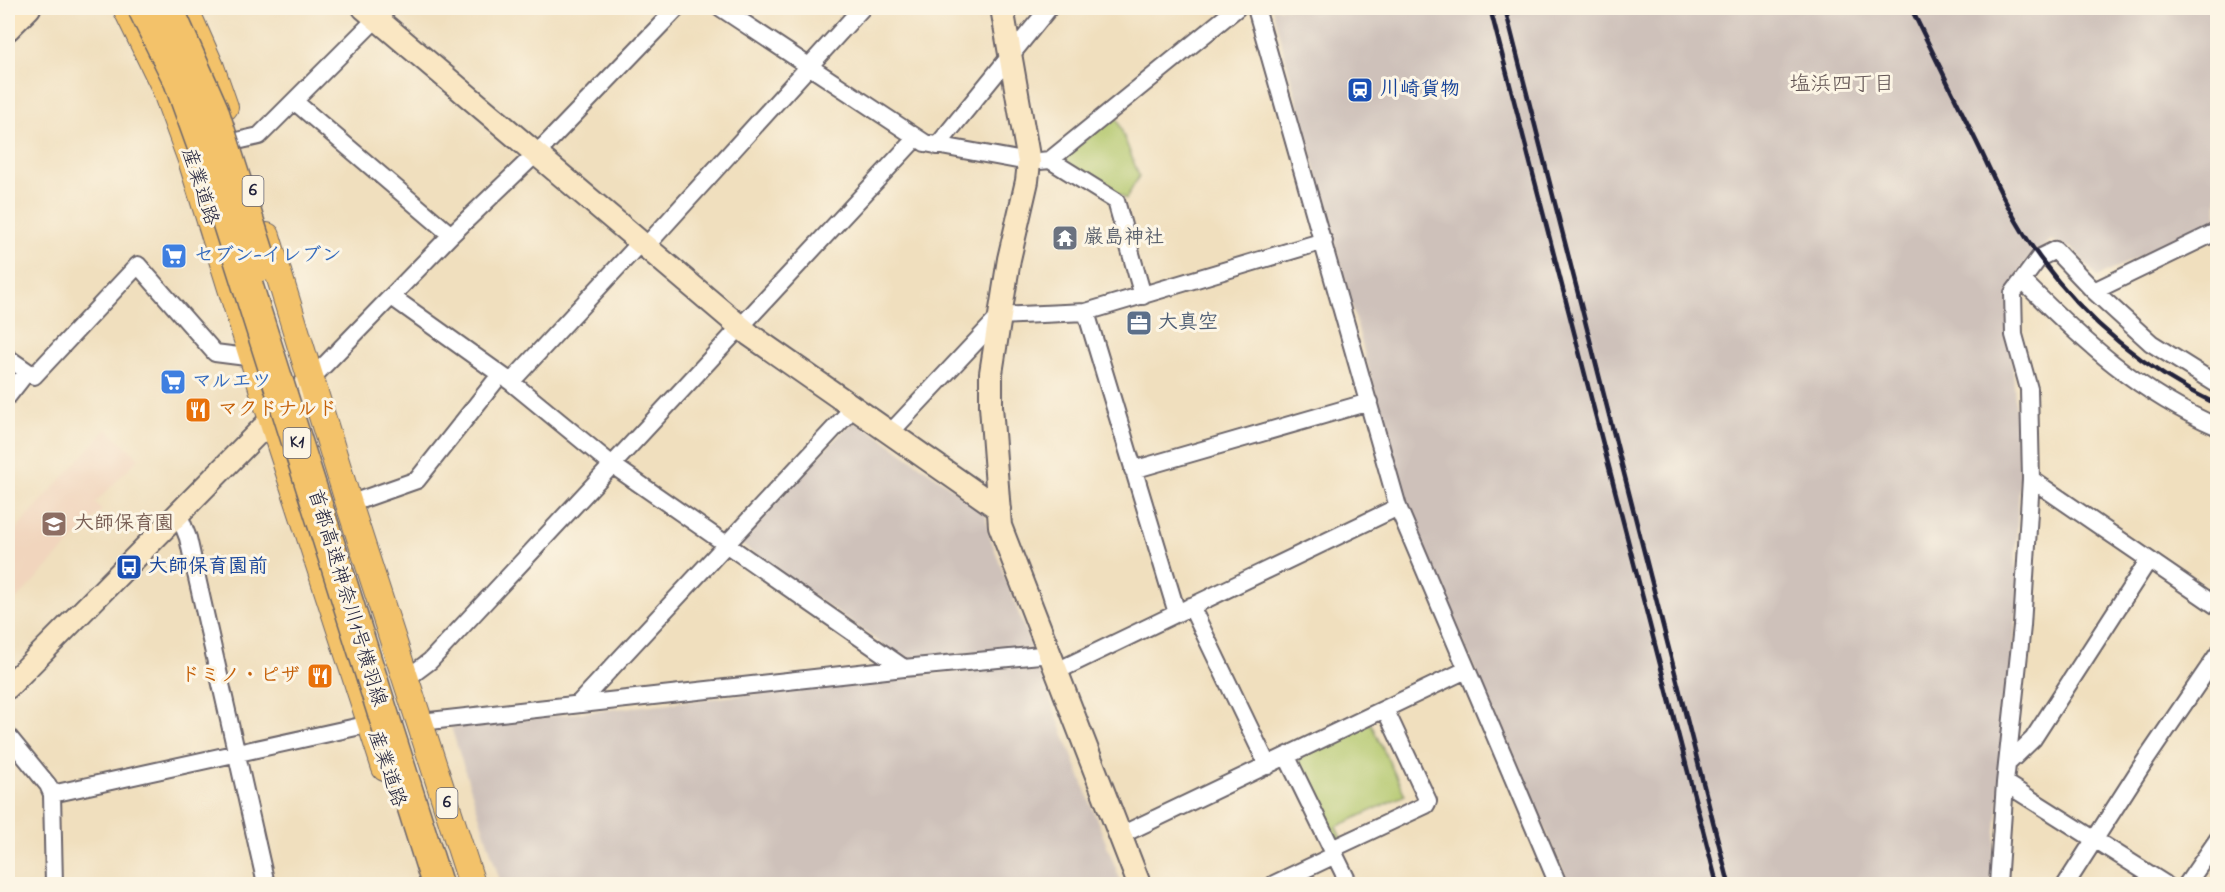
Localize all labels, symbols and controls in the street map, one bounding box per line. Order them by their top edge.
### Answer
district label: 塩浜四丁目 [1790,70,1895,100]
station icon: 川崎貨物 [1345,75,1375,105]
place label: 川崎貨物 [1380,76,1460,105]
street label: 産業道路 [173,144,225,230]
road number: 6 [242,176,264,206]
temple icon: 巌島神社 [1050,223,1080,253]
place label: 巌島神社 [1084,224,1164,253]
supermarket icon: セブン-イレブン [159,241,189,271]
place label: セブン-イレブン [194,242,342,271]
office icon: 大真空 [1124,308,1154,338]
place label: 大真空 [1158,309,1218,338]
supermarket icon: マルエツ [158,367,188,397]
place label: マルエツ [192,368,272,397]
restaurant icon: マクドナルド [183,395,213,425]
place label: マクドナルド [218,396,337,425]
road number: K1 [284,428,310,458]
street label: 首都高速神奈川1号横羽線 [299,486,393,710]
school or university icon: 大師保育園 [39,509,69,539]
place label: 大師保育園 [74,510,174,539]
bus stop icon: 大師保育園前 [114,552,144,582]
place label: 大師保育園前 [148,553,268,582]
restaurant icon: ドミノ・ピザ [305,661,335,691]
place label: ドミノ・ピザ [180,662,300,691]
street label: 産業道路 [359,726,413,812]
road number: 6 [436,788,458,818]

